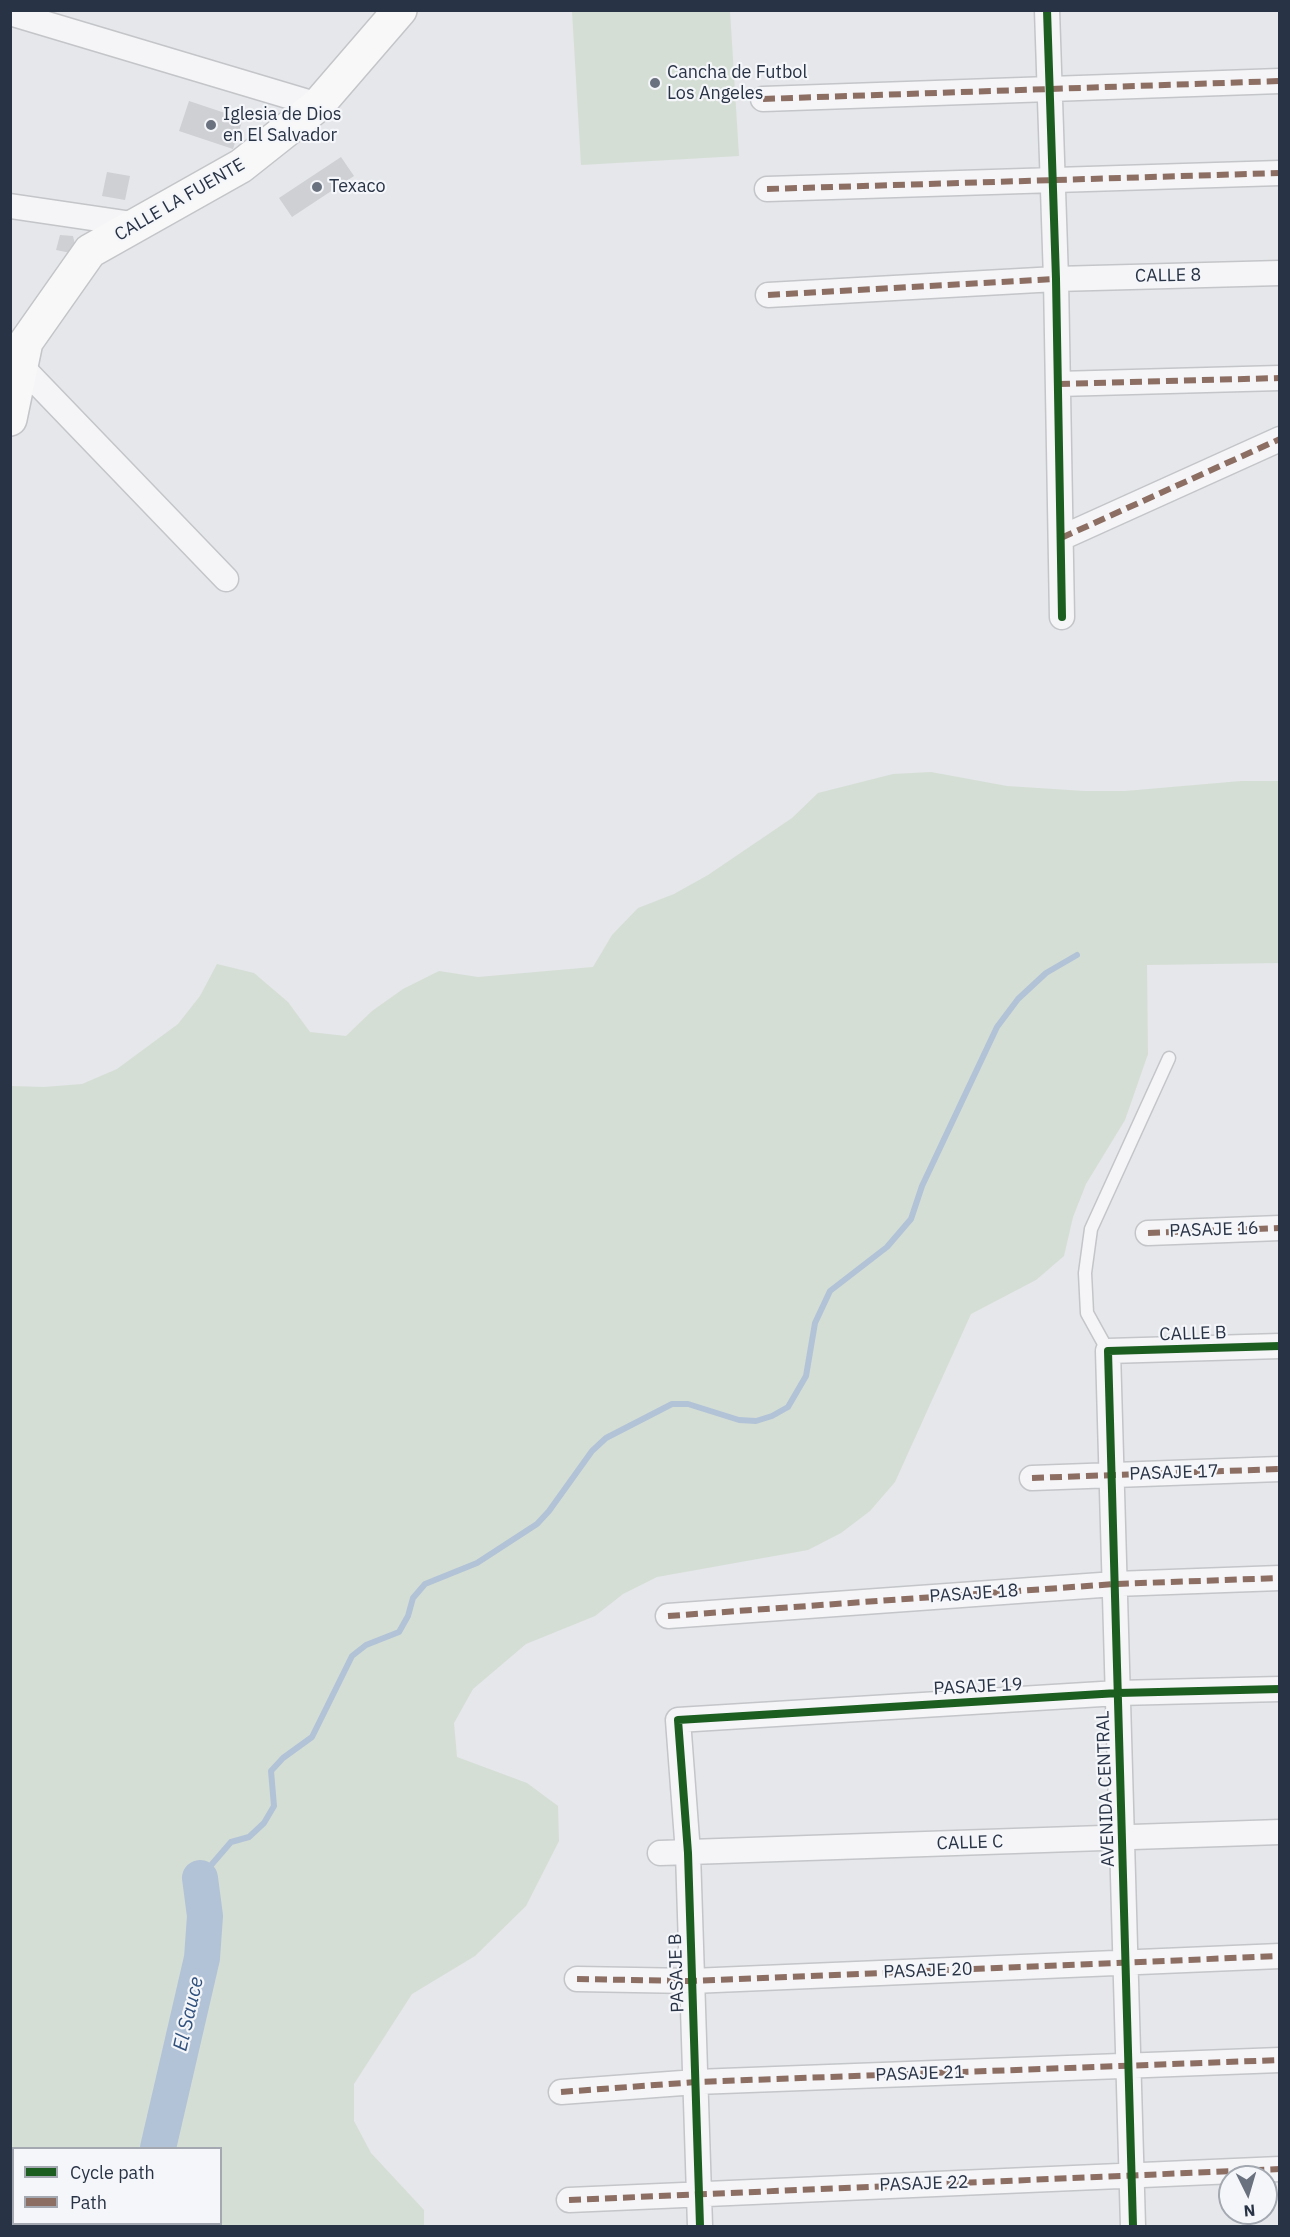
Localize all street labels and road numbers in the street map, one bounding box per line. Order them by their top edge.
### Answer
street label: CALLE LA FUENTE [111,154,249,246]
street label: CALLE 8 [1135,265,1201,287]
street label: PASAJE 16 [1169,1218,1259,1242]
street label: CALLE B [1159,1322,1227,1346]
street label: PASAJE 17 [1129,1461,1219,1485]
street label: PASAJE 18 [929,1580,1019,1608]
street label: PASAJE 19 [933,1674,1023,1700]
street label: AVENIDA CENTRAL [1092,1710,1120,1868]
street label: CALLE C [936,1831,1004,1855]
street label: PASAJE B [665,1933,689,2013]
street label: PASAJE 20 [883,1959,973,1983]
street label: PASAJE 21 [875,2062,965,2086]
street label: PASAJE 22 [879,2172,969,2196]

